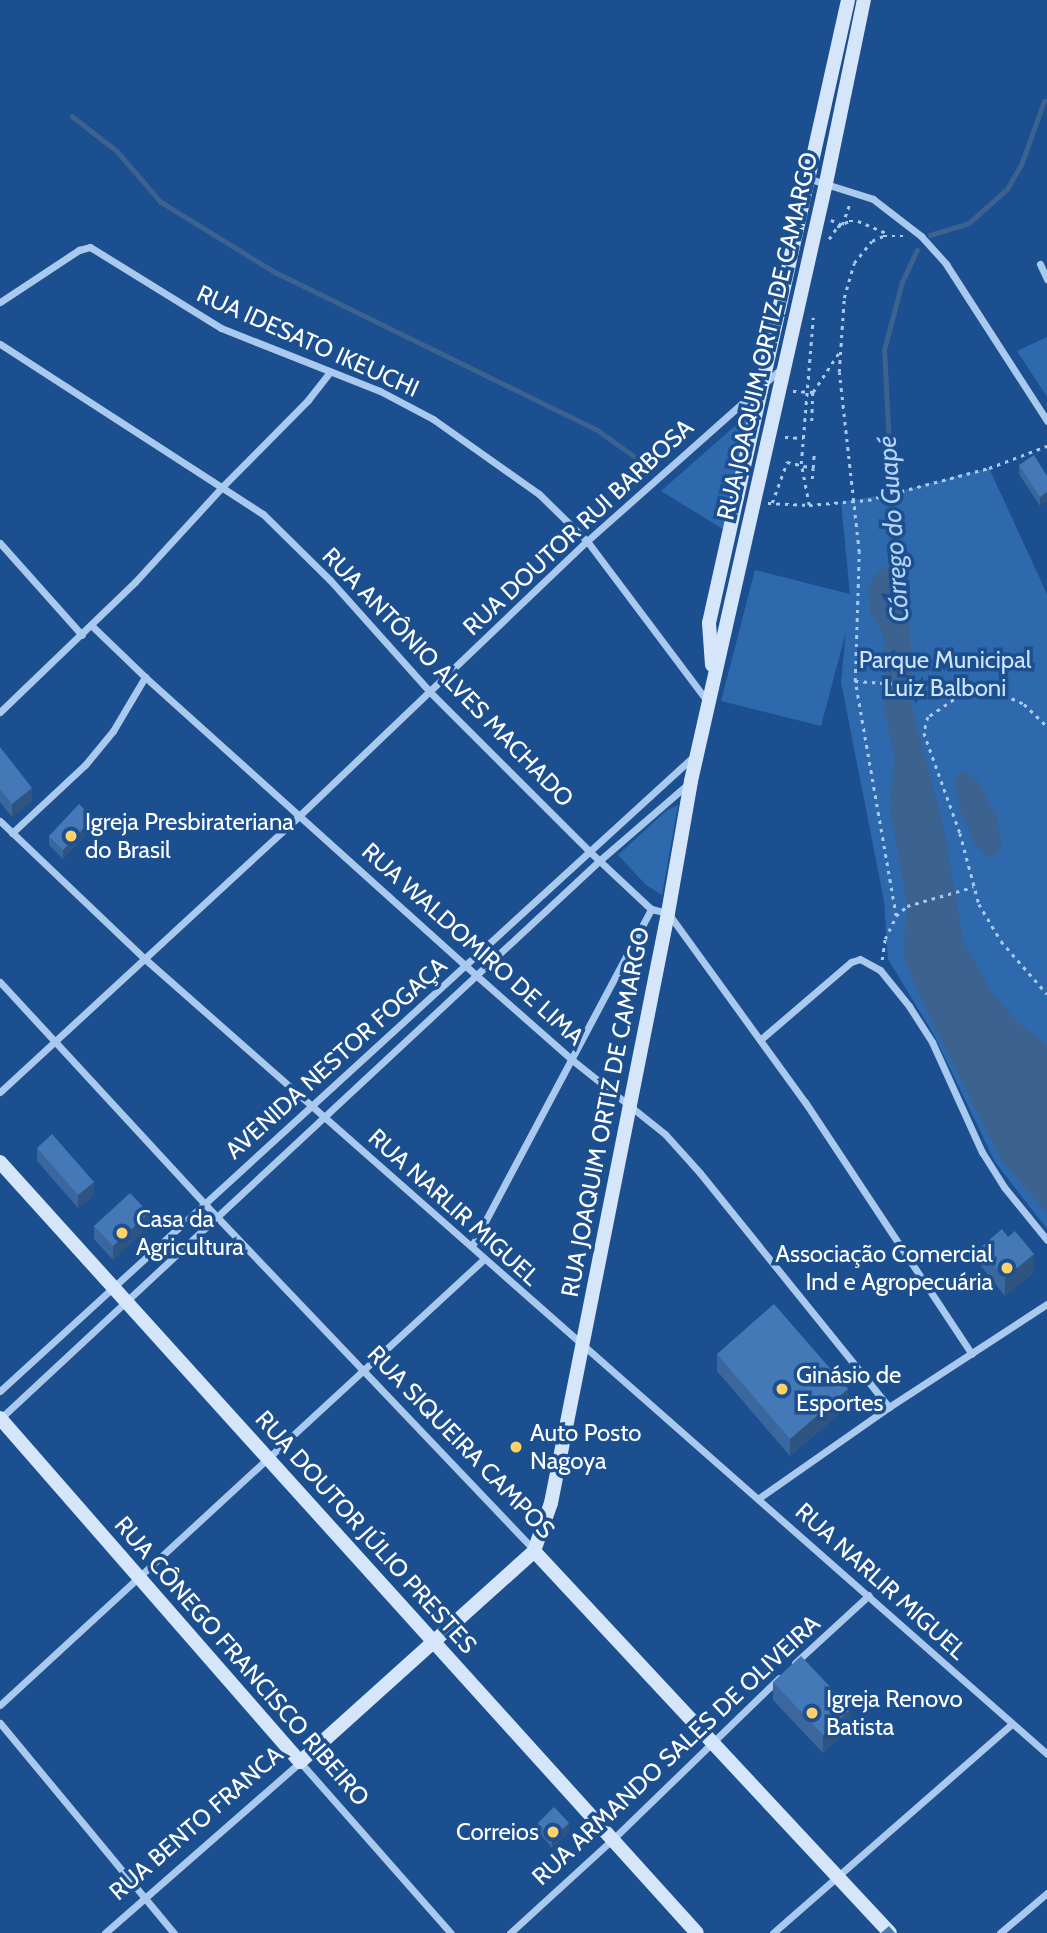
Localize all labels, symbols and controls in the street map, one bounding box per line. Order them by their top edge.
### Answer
street label: RUA JOAQUIM ORTIZ DE CAMARGO [711,149,823,523]
street label: RUA IDESATO IKEUCHI [192,279,424,403]
street label: RUA DOUTOR RUI BARBOSA [457,413,699,641]
water label: Córrego do Guapé [872,435,916,623]
street label: RUA ANTÔNIO ALVES MACHADO [316,541,580,813]
park label: Parque Municipal Luiz Balboni [859,646,1031,702]
place label: Igreja Presbirateriana do Brasil [85,808,294,864]
marker: Igreja Presbirateriana do Brasil [63,828,79,844]
street label: RUA WALDOMIRO DE LIMA [356,837,590,1051]
street label: RUA JOAQUIM ORTIZ DE CAMARGO [555,924,655,1300]
street label: AVENIDA NESTOR FOGAÇA [219,951,453,1165]
street label: RUA NARLIR MIGUEL [363,1123,545,1291]
place label: Casa da Agricultura [136,1205,244,1261]
marker: Casa da Agricultura [114,1225,130,1241]
place label: Associação Comercial Ind e Agropecuária [775,1240,993,1296]
marker: Associação Comercial Ind e Agropecuária [999,1260,1015,1276]
street label: RUA SIQUEIRA CAMPOS [361,1340,561,1544]
place label: Ginásio de Esportes [796,1361,901,1417]
marker: Ginásio de Esportes [774,1381,790,1397]
street label: RUA DOUTOR JÚLIO PRESTES [249,1405,483,1659]
place label: Auto Posto Nagoya [530,1419,641,1475]
marker: Auto Posto Nagoya [508,1439,524,1455]
street label: RUA NARLIR MIGUEL [790,1497,972,1665]
street label: RUA CÔNEGO FRANCISCO RIBEIRO [109,1511,375,1811]
street label: RUA ARMANDO SALES DE OLIVEIRA [526,1609,826,1891]
place label: Igreja Renovo Batista [826,1685,963,1741]
marker: Igreja Renovo Batista [804,1705,820,1721]
street label: RUA BENTO FRANCA [103,1740,289,1906]
place label: Correios [456,1818,539,1846]
marker: Correios [545,1824,561,1840]

